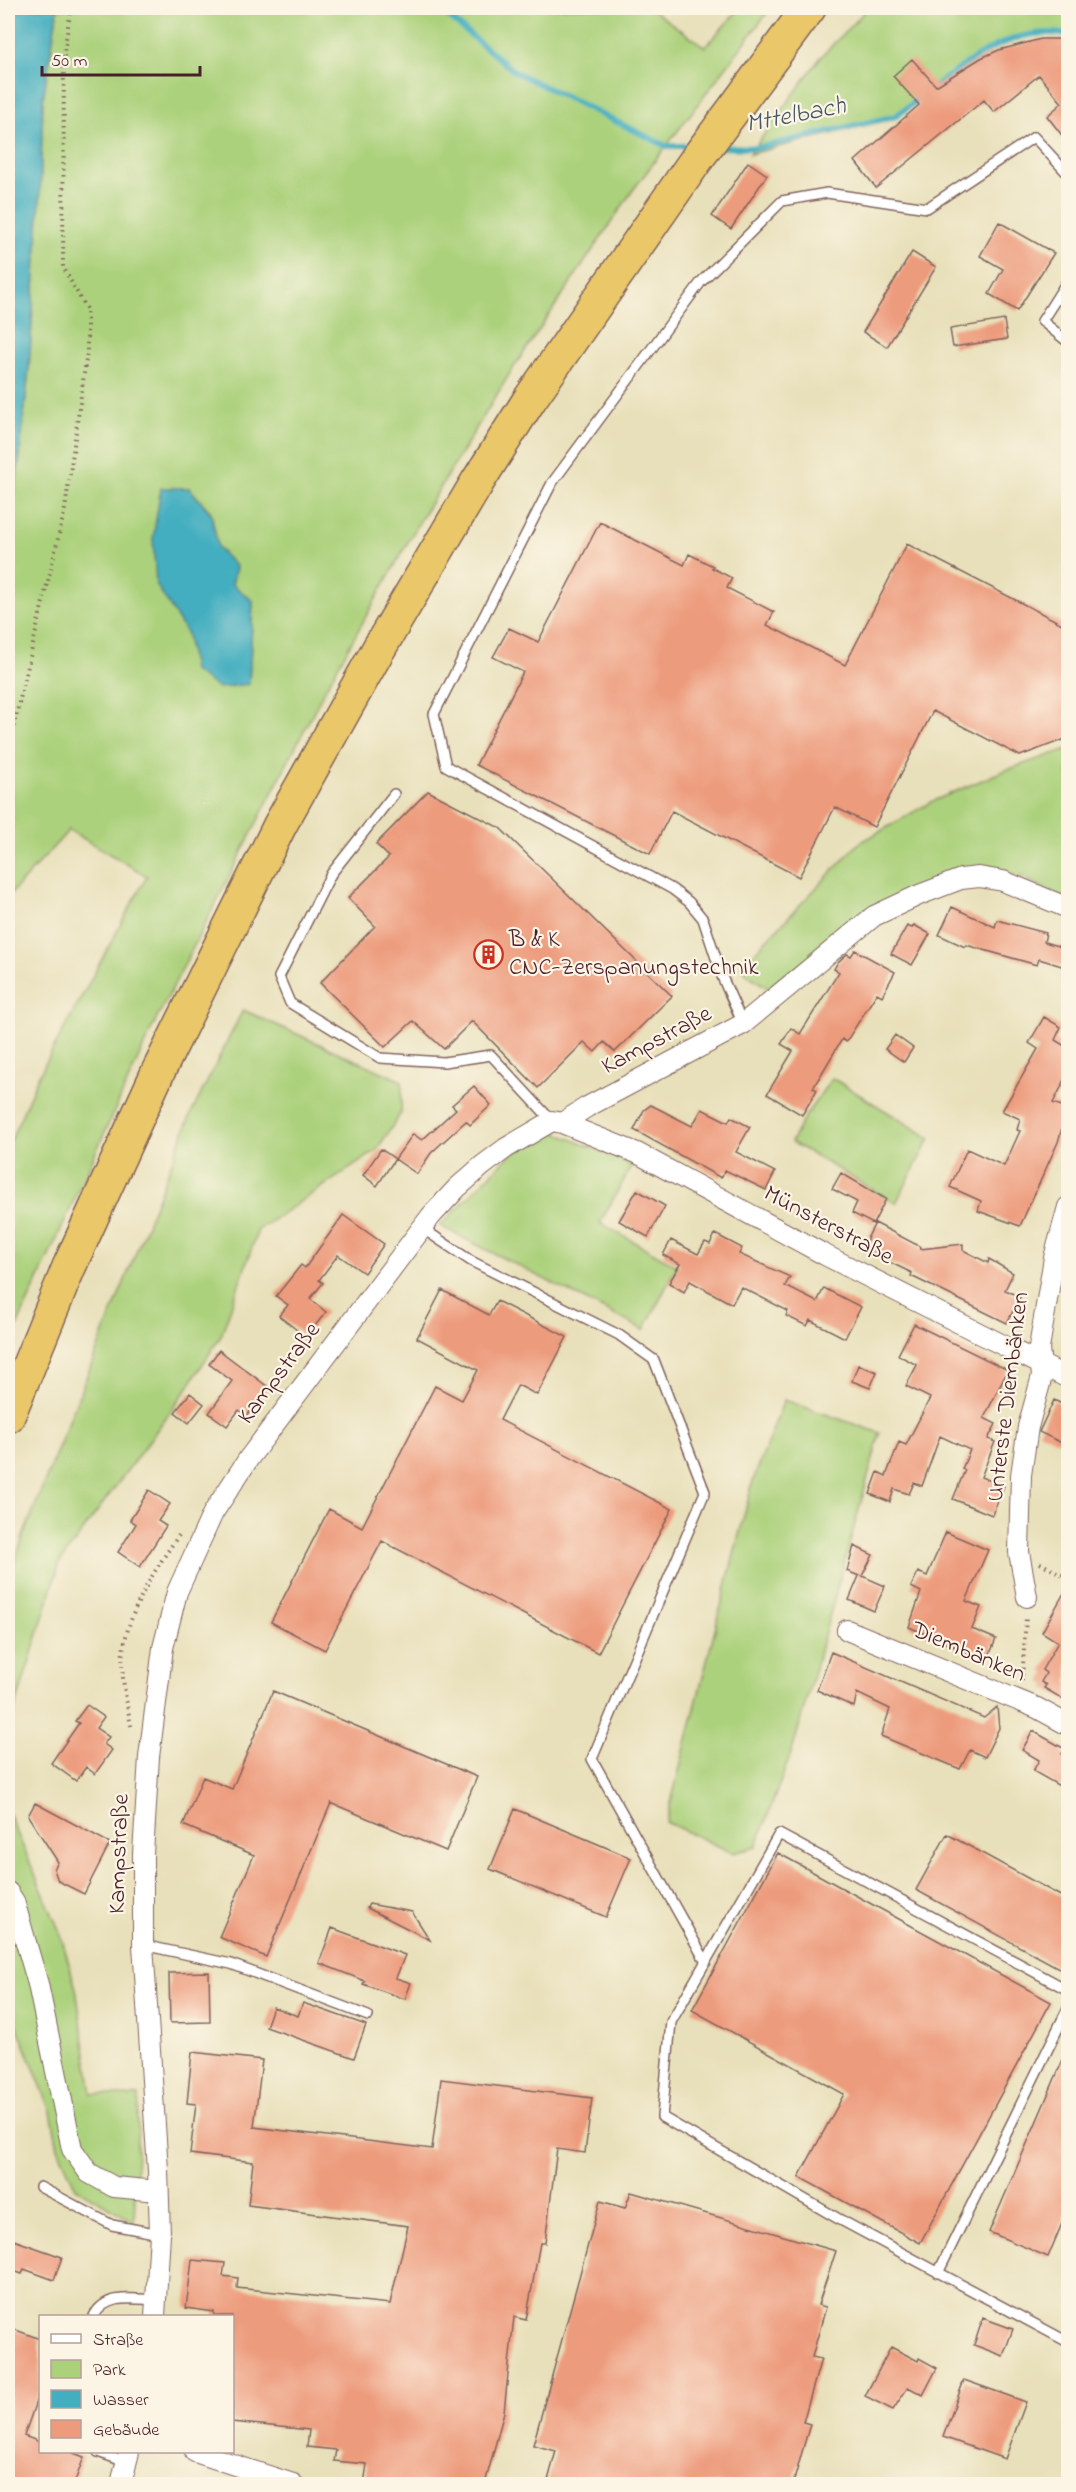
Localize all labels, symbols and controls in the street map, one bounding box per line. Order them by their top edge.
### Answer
scale bar [42,39,200,77]
text: 50 m [51,49,88,75]
water label: Mttelbach [743,88,850,144]
place label: B & K CNC-Zerspanungstechnik [508,923,759,986]
building icon: B & K CNC-Zerspanungstechnik [472,938,504,970]
street label: Kampstraße [596,997,719,1085]
street label: Münsterstraße [757,1177,899,1275]
street label: Unterste Diembänken [979,1290,1039,1504]
street label: Kampstraße [230,1315,330,1433]
street label: Diembänken [905,1613,1031,1693]
street label: Kampstraße [100,1793,140,1915]
legend [39,2315,234,2453]
text: Straße [93,2328,144,2354]
text: Park [93,2358,126,2384]
text: Wasser [93,2388,149,2414]
text: Gebäude [93,2418,160,2444]

